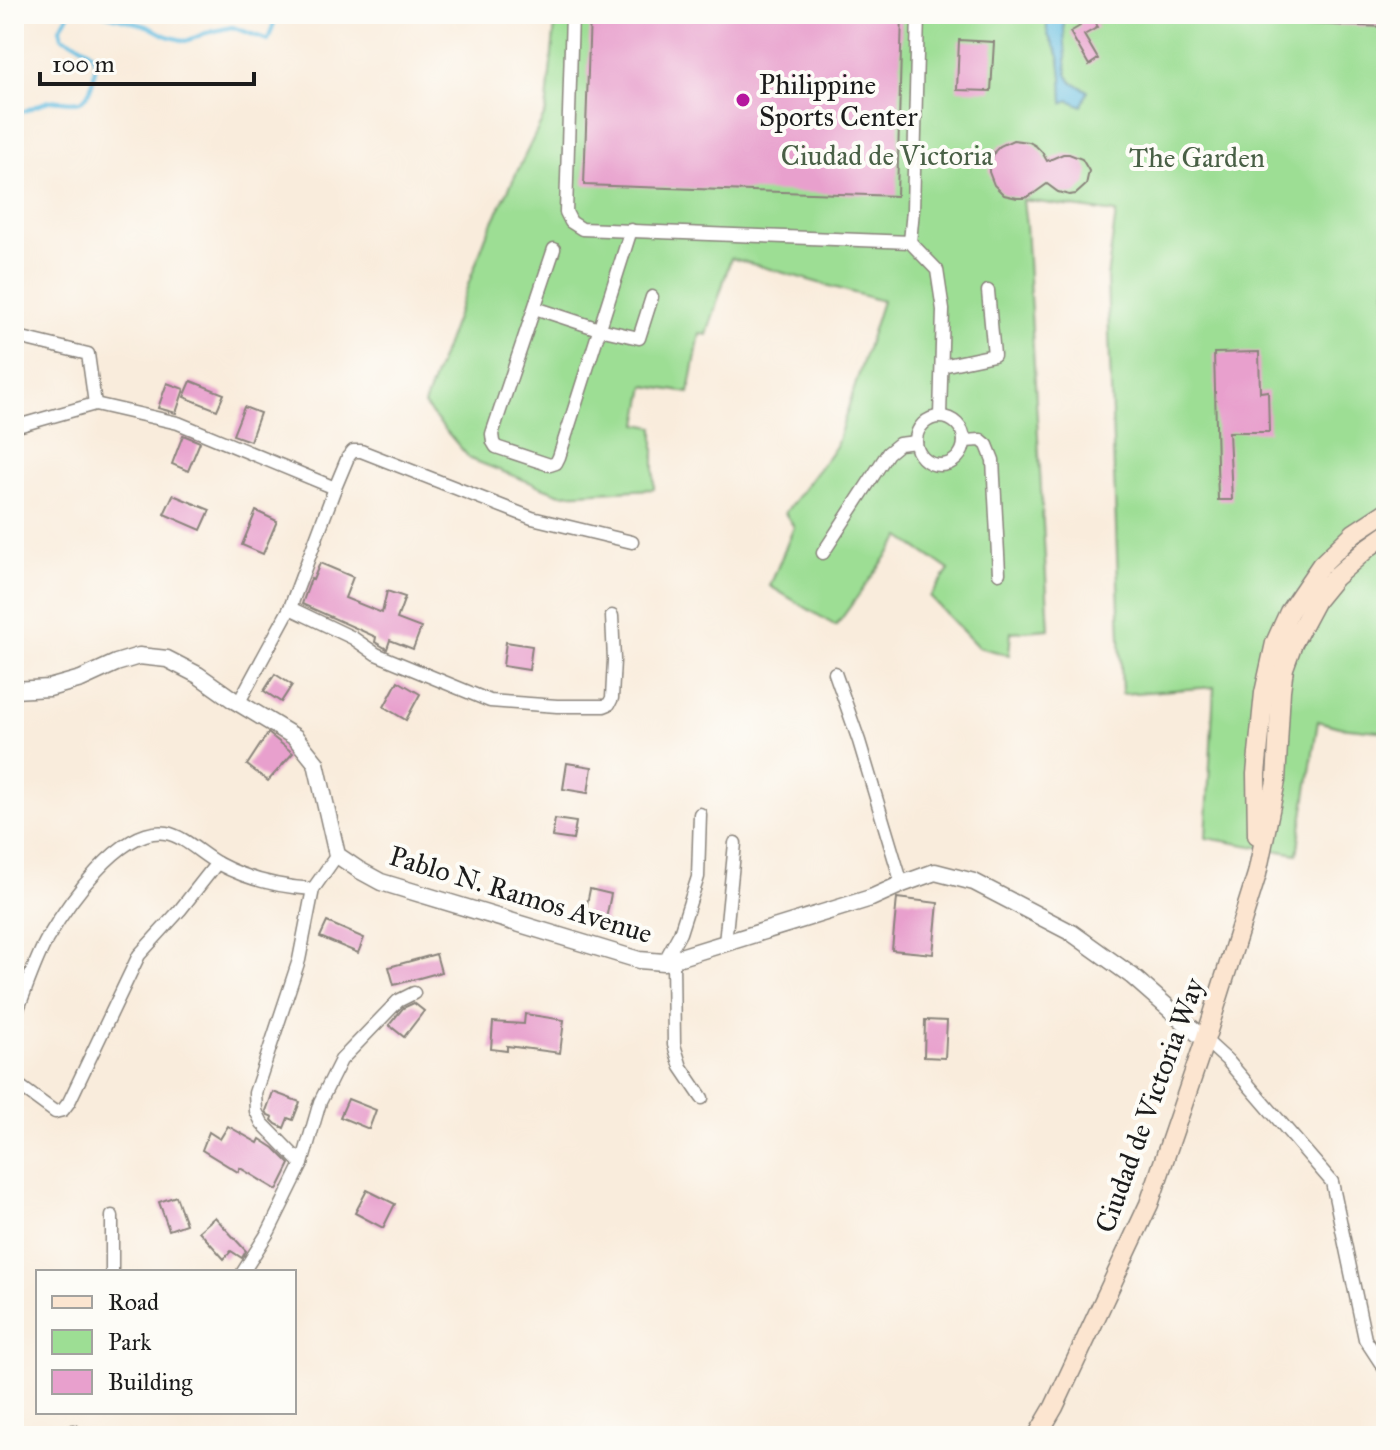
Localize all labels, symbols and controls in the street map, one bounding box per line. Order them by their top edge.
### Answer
scale bar [40,36,254,86]
text: 100 m [52,49,115,79]
place label: Philippine Sports Center [759,67,918,134]
marker: Philippine Sports Center [734,91,752,109]
park label: Ciudad de Victoria [781,138,993,173]
park label: The Garden [1129,140,1265,175]
street label: Pablo N. Ramos Avenue [385,838,657,951]
street label: Ciudad de Victoria Way [1087,972,1212,1237]
legend [36,1270,296,1414]
text: Road [108,1287,159,1317]
text: Park [108,1327,152,1357]
text: Building [108,1367,193,1397]

